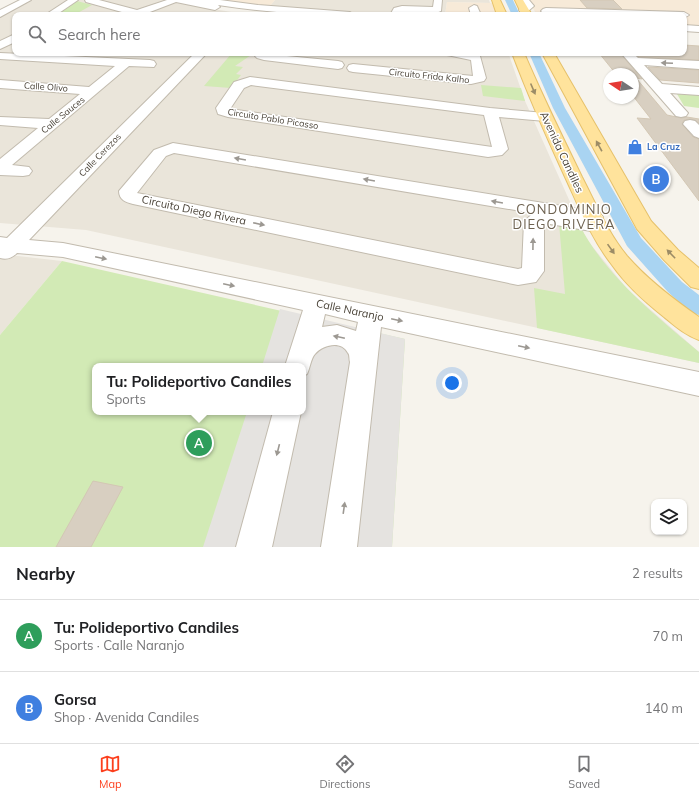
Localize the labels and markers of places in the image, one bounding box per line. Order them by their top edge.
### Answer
shop icon: La Cruz [626,138,644,156]
place label: La Cruz [647,141,680,152]
pin: B [643,164,669,194]
pin: A [186,428,212,458]

